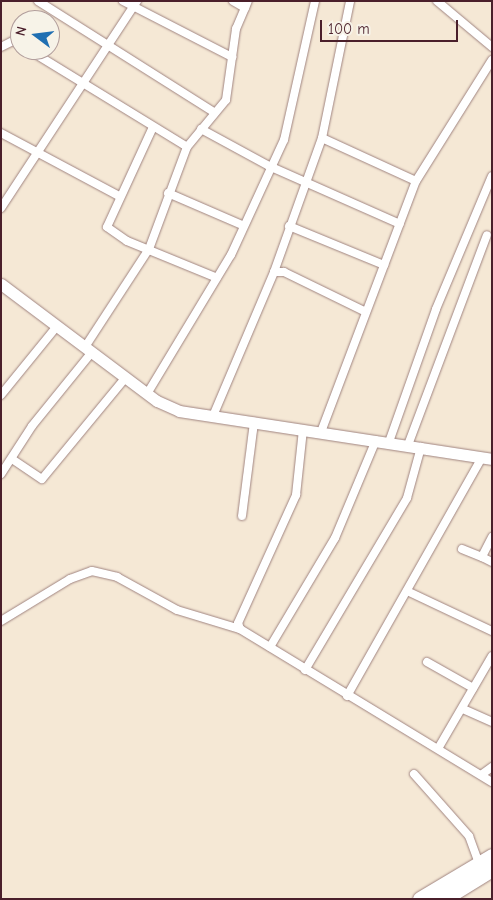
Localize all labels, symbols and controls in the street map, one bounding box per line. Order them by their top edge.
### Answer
north arrow [10,10,60,60]
scale bar [323,10,460,42]
text: 100 m [328,20,370,38]
text: N [12,25,30,38]

